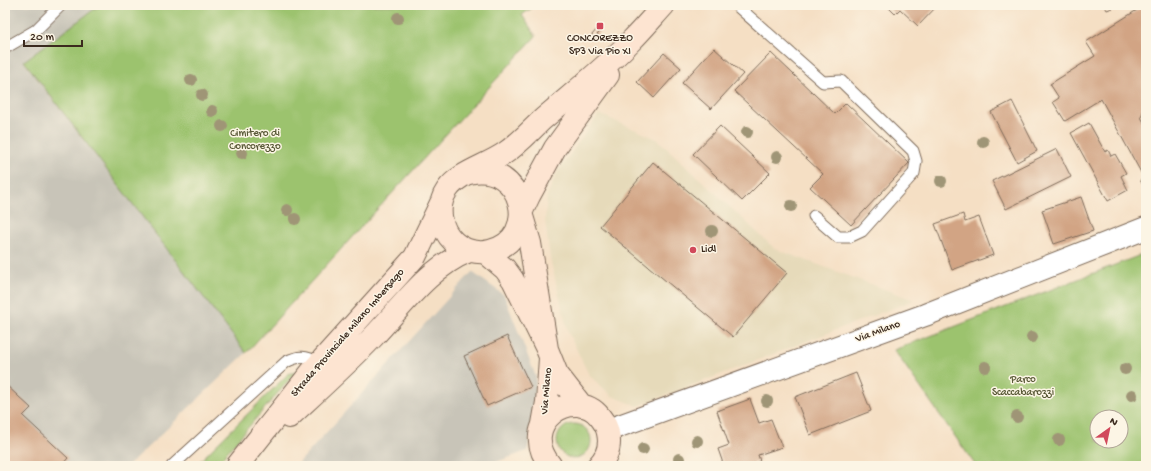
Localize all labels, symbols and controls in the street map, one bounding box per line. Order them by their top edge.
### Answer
marker: CONCOREZZO SP3 Via Pio XI [595,21,605,31]
scale bar [24,22,82,48]
text: 20 m [30,31,55,45]
place label: CONCOREZZO SP3 Via Pio XI [567,33,633,58]
park label: Cimitero di Concorezzo [229,128,281,153]
place label: Lidl [701,244,717,256]
marker: Lidl [688,245,698,255]
street label: Strada Provinciale Milano Imbersago [289,266,407,400]
street label: Via Milano [853,318,902,346]
street label: Via Milano [539,367,555,416]
park label: Parco Scaccabarozzi [992,374,1054,399]
north arrow [1089,409,1129,449]
text: N [1107,415,1120,429]

